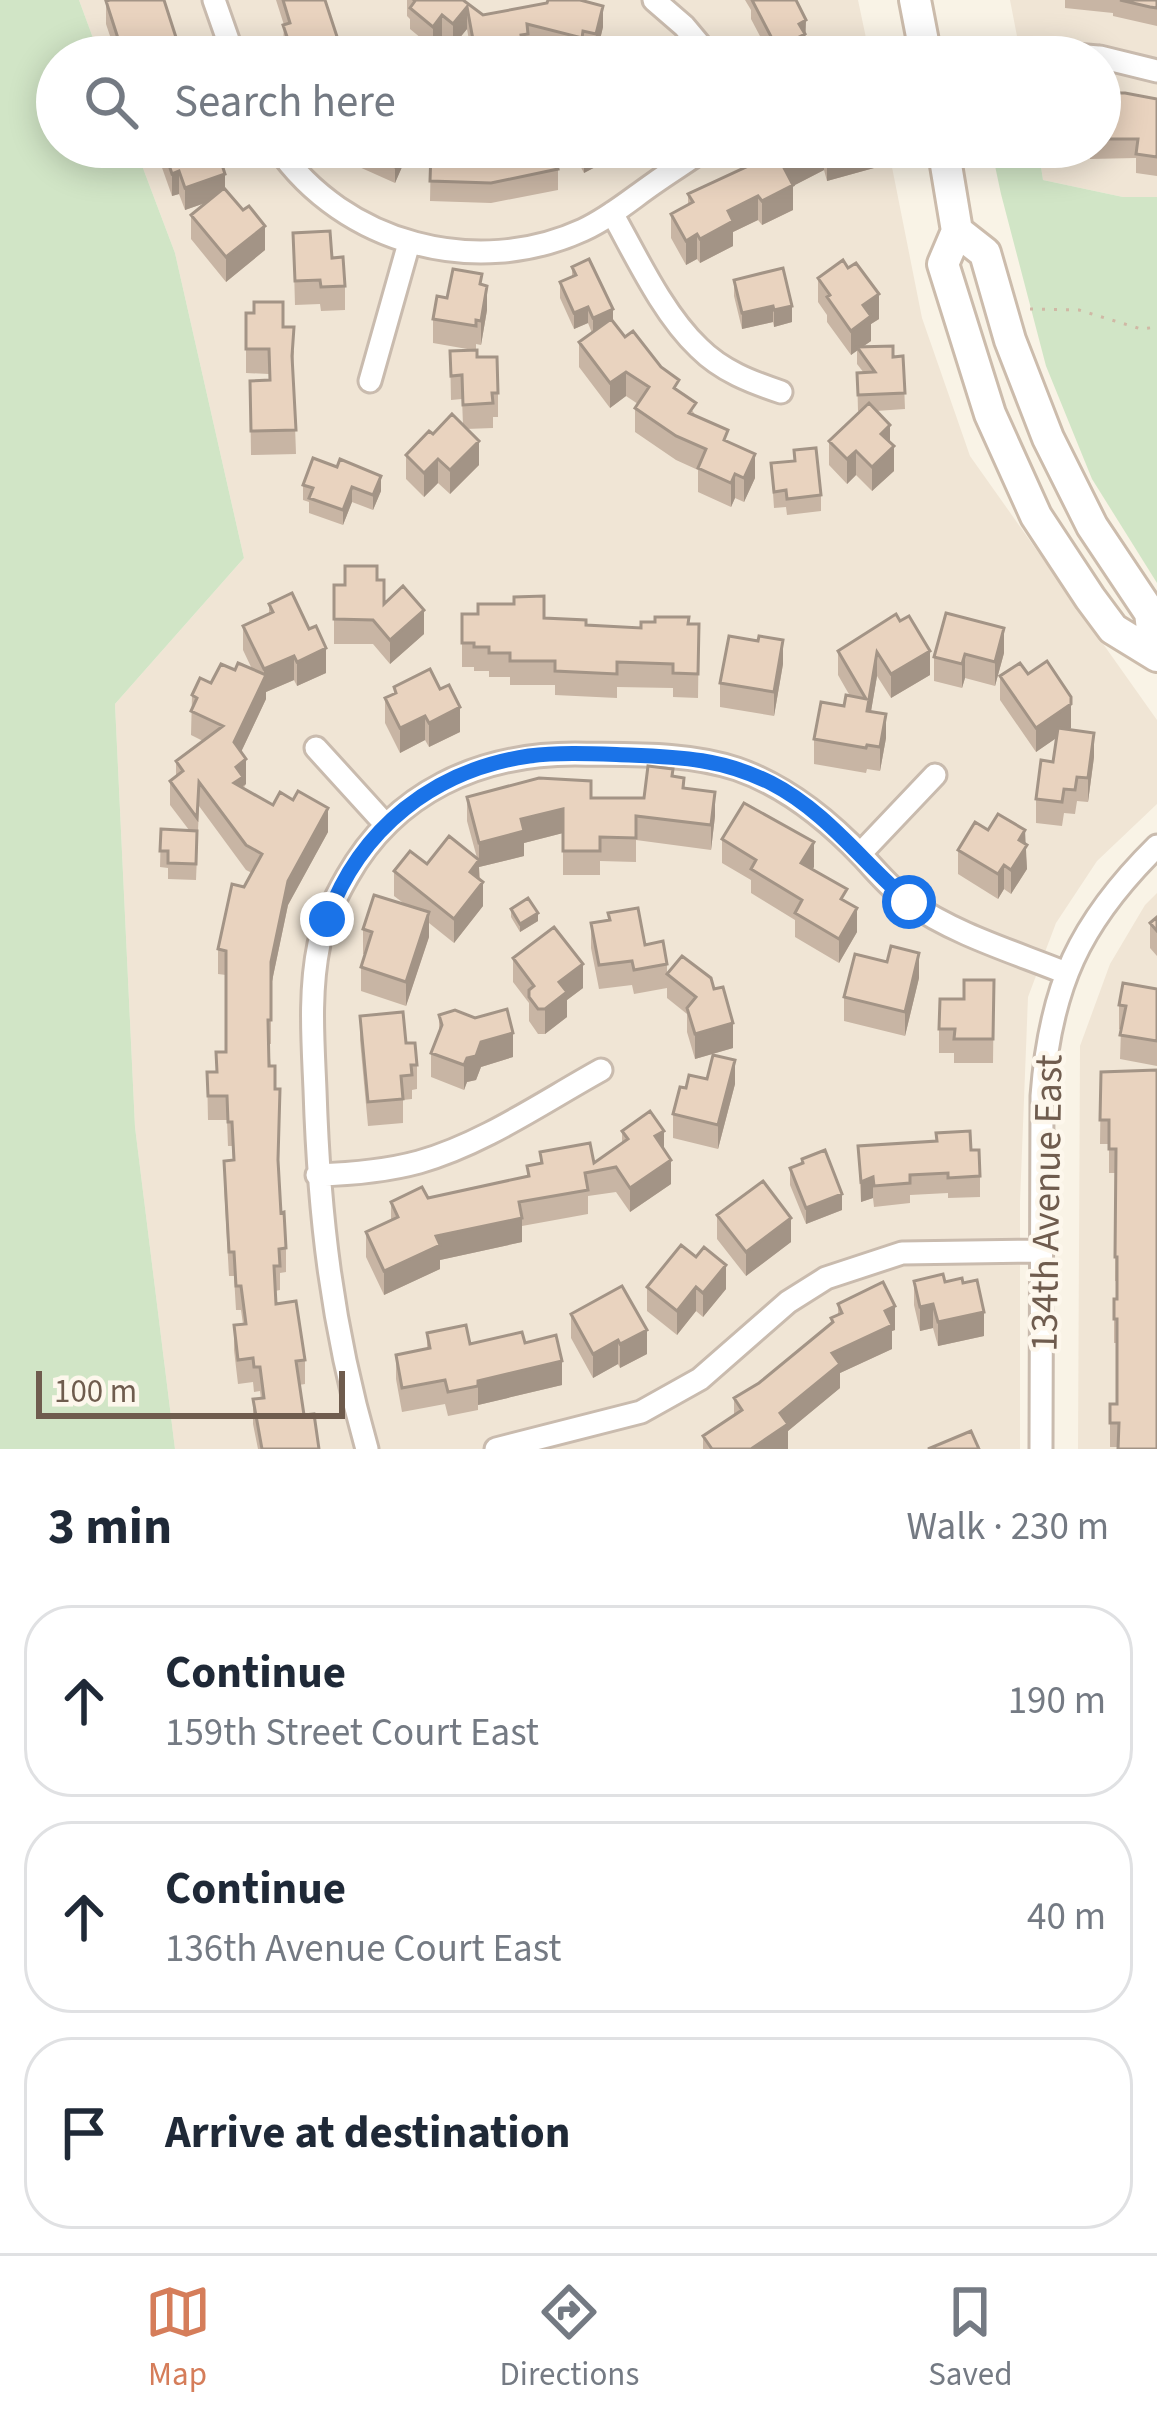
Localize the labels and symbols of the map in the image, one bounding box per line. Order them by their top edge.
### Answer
route start [882,875,936,929]
route end [300,892,354,946]
street label: 134th Avenue East [1016,1054,1078,1352]
scale bar [36,1365,345,1418]

